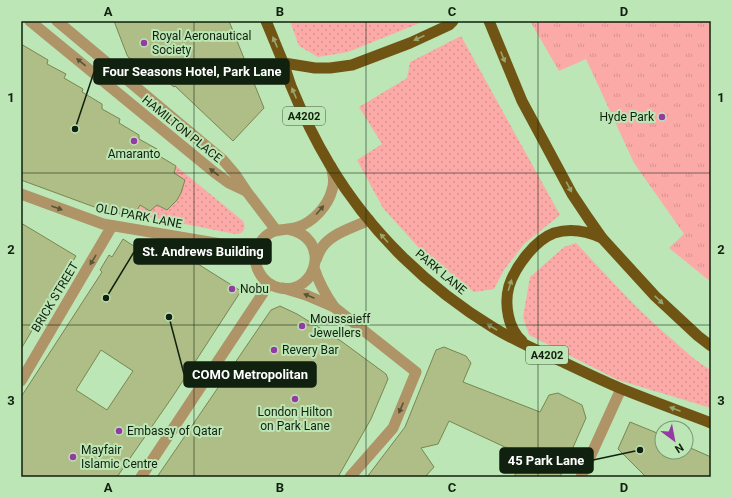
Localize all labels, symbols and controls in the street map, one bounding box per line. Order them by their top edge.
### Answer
text: A [104,4,113,19]
text: B [276,4,284,19]
text: C [448,4,457,19]
text: D [620,4,628,19]
place label: Royal Aeronautical Society [152,29,252,57]
one-way arrow [271,36,277,48]
one-way arrow [412,36,424,42]
marker: Royal Aeronautical Society [139,38,149,48]
one-way arrow [501,52,507,64]
one-way arrow [75,58,86,67]
callout: Four Seasons Hotel, Park Lane [94,59,289,84]
text: Four Seasons Hotel, Park Lane [102,64,282,79]
one-way arrow [291,87,297,99]
text: 1 [7,90,15,105]
text: 1 [717,90,725,105]
street label: HAMILTON PLACE [139,93,225,166]
road number: A4202 [283,107,325,125]
place label: Hyde Park [600,110,655,124]
marker: Hyde Park [657,112,667,122]
marker: Amaranto [129,136,139,146]
place label: Amaranto [108,147,160,161]
one-way arrow [208,167,219,176]
one-way arrow [565,181,572,192]
street label: OLD PARK LANE [95,201,184,231]
one-way arrow [52,205,64,211]
one-way arrow [316,205,325,215]
one-way arrow [380,233,389,243]
callout: St. Andrews Building [134,239,271,264]
text: 2 [7,242,15,257]
text: 2 [717,242,725,257]
text: St. Andrews Building [142,244,264,259]
street label: PARK LANE [413,247,469,297]
one-way arrow [89,254,96,266]
street label: BRICK STREET [29,260,81,334]
one-way arrow [507,279,513,291]
place label: Nobu [240,282,269,296]
marker: Nobu [227,284,237,294]
one-way arrow [303,293,315,299]
one-way arrow [654,295,664,304]
place label: Moussaieff Jewellers [310,312,371,340]
marker: Moussaieff Jewellers [297,321,307,331]
one-way arrow [487,323,498,330]
place label: Revery Bar [282,343,339,357]
marker: Revery Bar [269,345,279,355]
road number: A4202 [526,346,568,364]
callout: COMO Metropolitan [184,362,316,387]
text: COMO Metropolitan [192,367,308,382]
text: 3 [7,393,15,408]
text: 3 [717,393,725,408]
marker: London Hilton on Park Lane [290,394,300,404]
one-way arrow [398,402,404,414]
place label: London Hilton on Park Lane [258,405,332,433]
one-way arrow [668,406,680,412]
north arrow [654,420,694,460]
place label: Embassy of Qatar [127,424,222,438]
marker: Embassy of Qatar [114,426,124,436]
text: N [672,440,686,456]
place label: Mayfair Islamic Centre [81,443,158,471]
callout: 45 Park Lane [500,448,593,473]
marker: Mayfair Islamic Centre [68,452,78,462]
text: 45 Park Lane [508,453,584,468]
text: A [104,480,113,495]
text: B [276,480,284,495]
text: C [448,480,457,495]
text: D [620,480,628,495]

